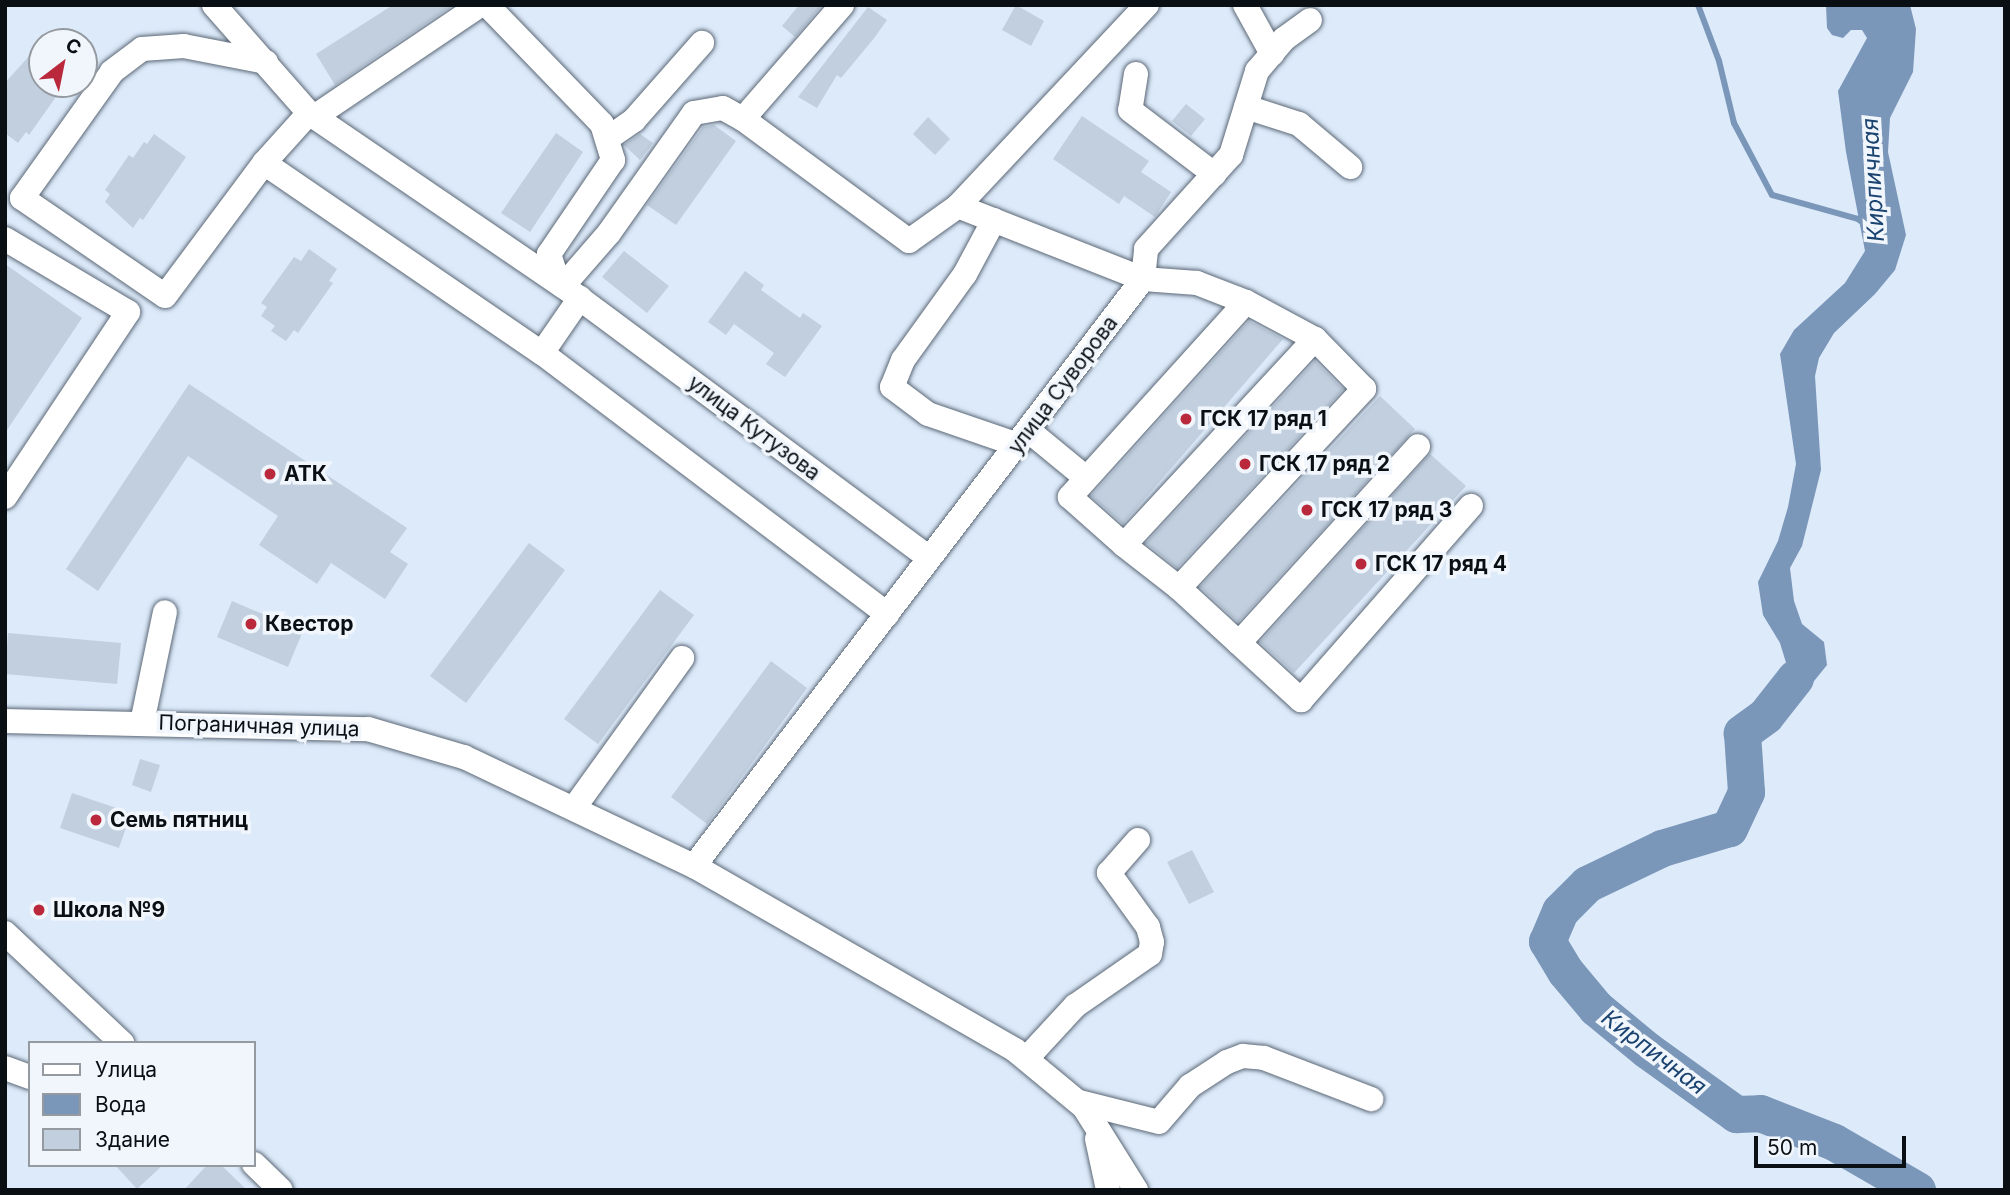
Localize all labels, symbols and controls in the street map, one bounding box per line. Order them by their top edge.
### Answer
north arrow [28,28,98,98]
text: С [61,33,85,60]
water label: Кирпичная [1856,117,1890,243]
street label: улица Суворова [1003,311,1123,459]
street label: улица Кутузова [683,370,825,486]
place label: ГСК 17 ряд 1 [1200,406,1327,432]
marker: ГСК 17 ряд 1 [1178,411,1194,427]
place label: ГСК 17 ряд 2 [1259,451,1390,477]
marker: ГСК 17 ряд 2 [1237,456,1253,472]
place label: АТК [284,461,327,487]
marker: АТК [262,466,278,482]
place label: ГСК 17 ряд 3 [1321,497,1452,523]
marker: ГСК 17 ряд 3 [1299,502,1315,518]
place label: ГСК 17 ряд 4 [1375,551,1507,577]
marker: ГСК 17 ряд 4 [1353,556,1369,572]
place label: Квестор [265,611,353,637]
marker: Квестор [243,616,259,632]
street label: Пограничная улица [158,710,360,742]
place label: Семь пятниц [110,807,248,833]
marker: Семь пятниц [88,812,104,828]
place label: Школа №9 [53,897,165,923]
marker: Школа №9 [31,902,47,918]
water label: Кирпичная [1596,1004,1712,1100]
legend [28,1041,256,1167]
text: Улица [95,1057,157,1082]
text: Вода [95,1092,146,1117]
scale bar [1758,1122,1910,1166]
text: Здание [95,1127,170,1152]
text: 50 m [1767,1135,1817,1160]

